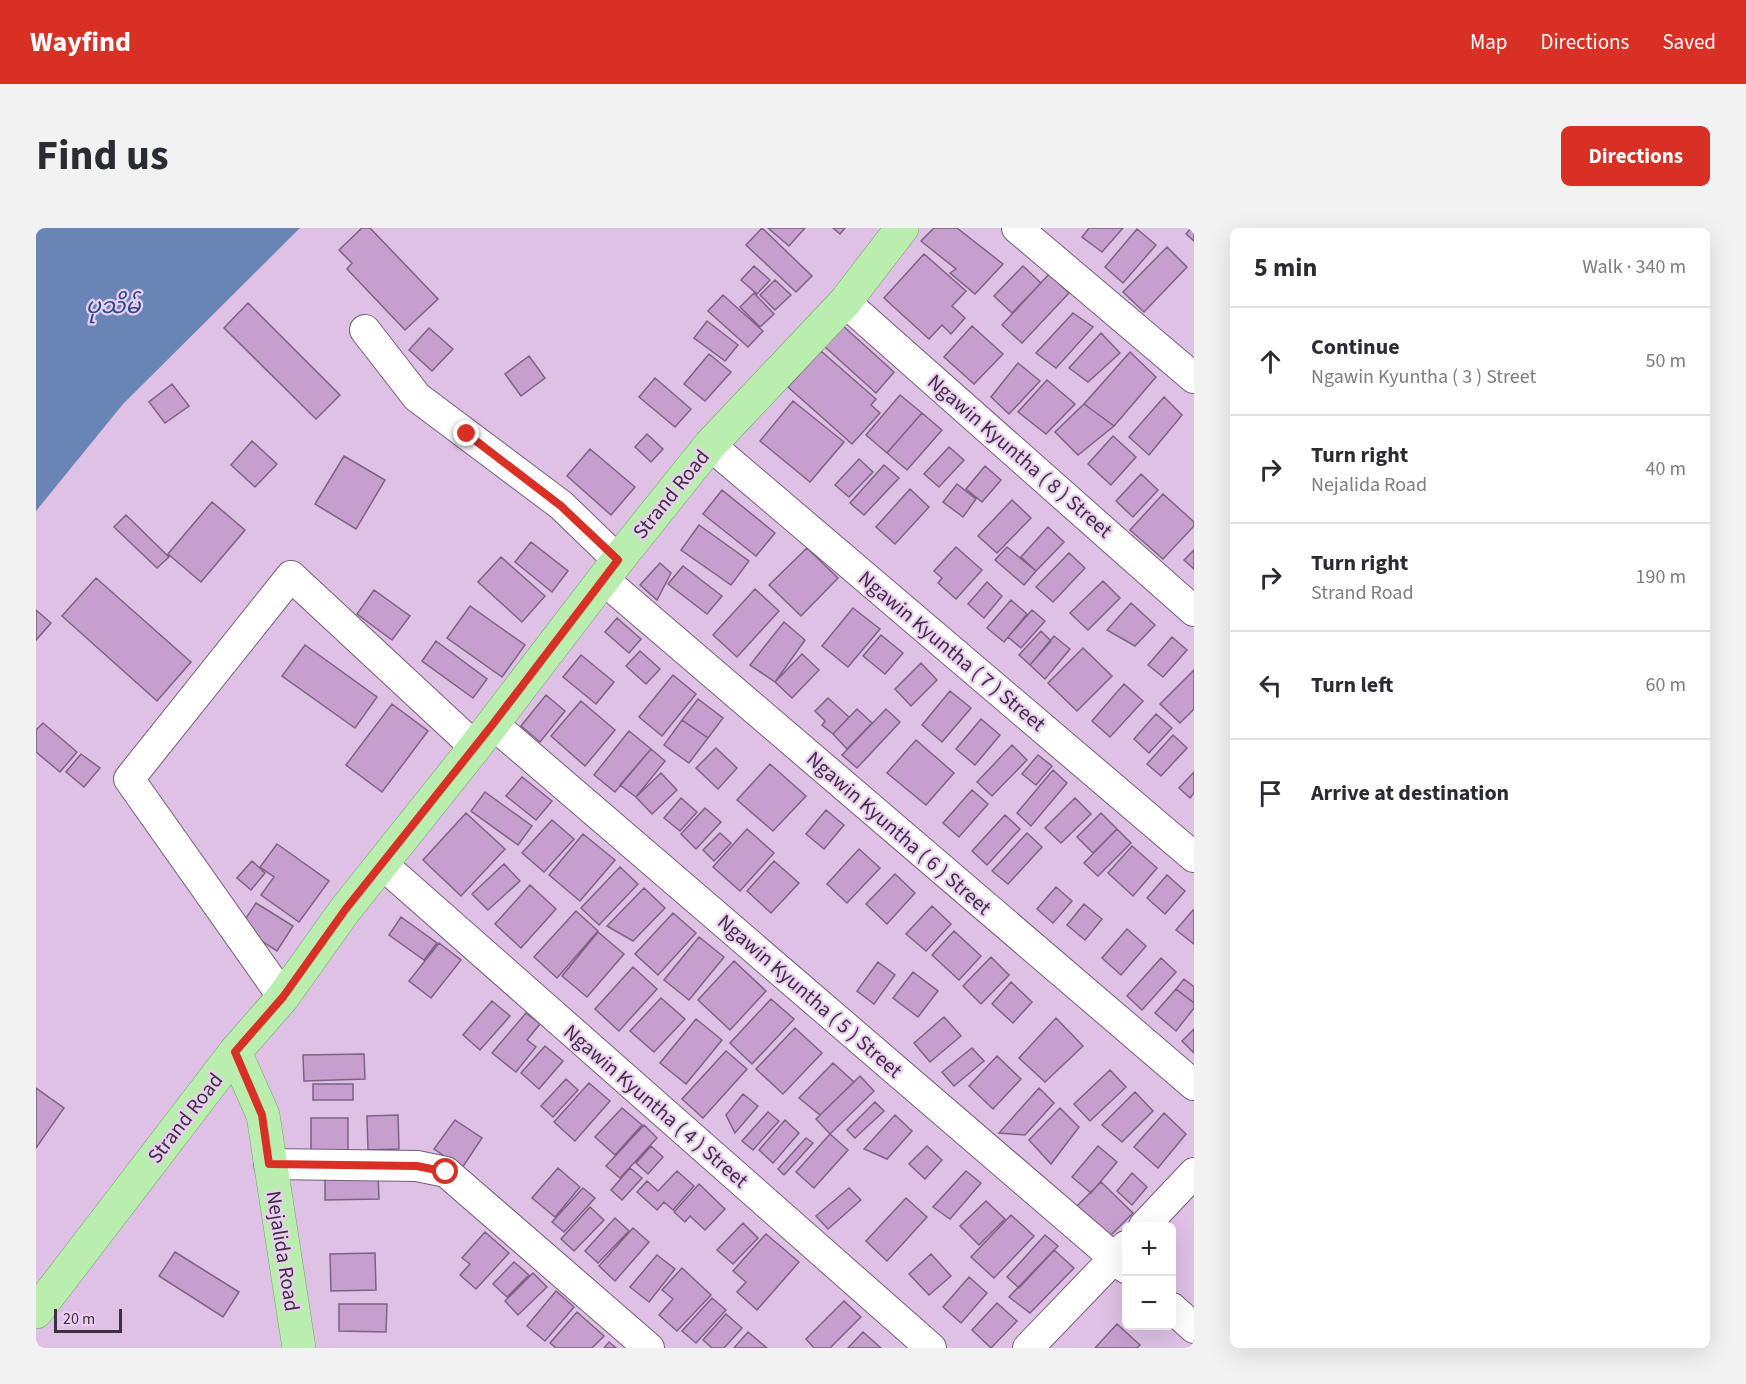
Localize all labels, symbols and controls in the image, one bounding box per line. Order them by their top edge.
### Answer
text: Wayfind [30,22,131,62]
text: Map [1470,27,1508,57]
text: Directions [1541,27,1629,57]
text: Saved [1662,27,1716,57]
text: Find us [36,126,169,186]
button: Directions [1561,126,1710,186]
text: 5 min [1254,249,1317,286]
text: Walk · 340 m [1582,253,1686,281]
water label: ပုသိမ် [86,290,141,324]
text: Continue [1311,331,1400,363]
icon: ahead [1254,345,1287,378]
text: 50 m [1646,347,1686,375]
text: Ngawin Kyuntha ( 3 ) Street [1311,363,1536,391]
street label: Ngawin Kyuntha ( 8 ) Street [921,367,1119,545]
route end [453,420,479,446]
text: Turn right [1311,439,1408,471]
street label: Strand Road [625,443,717,545]
icon: right [1254,453,1287,486]
text: 40 m [1646,455,1686,483]
text: Nejalida Road [1311,471,1427,499]
text: Turn right [1311,547,1408,579]
icon: right [1254,561,1287,594]
street label: Ngawin Kyuntha ( 7 ) Street [852,563,1052,739]
text: 190 m [1636,563,1686,591]
text: Strand Road [1311,579,1413,607]
icon: left [1254,669,1287,702]
text: Turn left [1311,669,1393,701]
text: 60 m [1646,671,1686,699]
street label: Ngawin Kyuntha ( 6 ) Street [800,744,998,922]
icon: arrive [1254,777,1287,810]
text: Arrive at destination [1311,777,1509,809]
street label: Ngawin Kyuntha ( 5 ) Street [711,907,909,1085]
street label: Ngawin Kyuntha ( 4 ) Street [557,1017,755,1195]
street label: Strand Road [140,1066,230,1170]
route start [432,1158,458,1184]
street label: Nejalida Road [259,1188,307,1314]
map controls [1122,1222,1176,1330]
button: + [1122,1222,1176,1276]
button: − [1122,1276,1176,1330]
scale bar [54,1306,122,1334]
text: 20 m [63,1308,95,1330]

